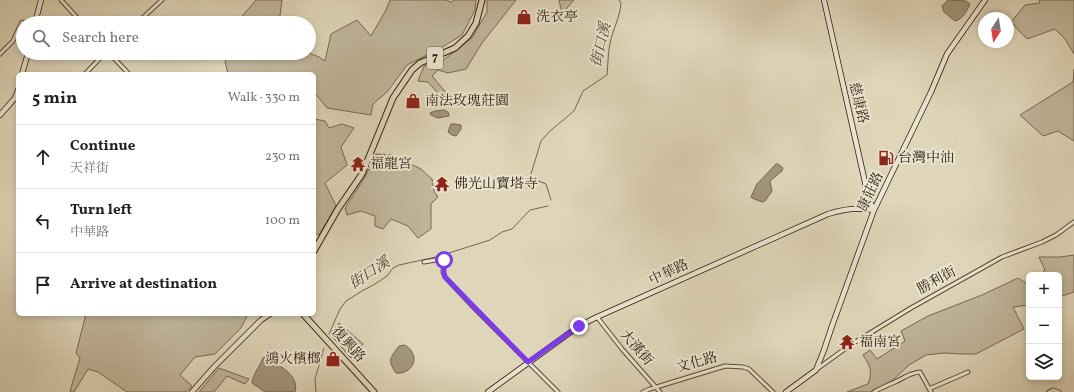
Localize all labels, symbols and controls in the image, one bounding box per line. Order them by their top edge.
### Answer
shop icon: 洗衣亭 [515,8,533,26]
place label: 洗衣亭 [536,8,578,27]
north arrow [978,12,1014,48]
search box [16,16,316,60]
water label: 街口溪 [587,19,618,69]
icon: search [30,27,52,49]
text: Search here [62,28,139,49]
road number: 7 [427,47,443,69]
street label: 慈康路 [844,80,872,126]
text: 5 min [32,87,77,110]
text: Walk · 330 m [228,89,300,107]
shop icon: 南法玫瑰莊園 [404,92,422,110]
place label: 南法玫瑰莊園 [425,92,509,111]
text: Continue [70,136,135,157]
icon: ahead [32,146,54,168]
text: 230 m [265,148,300,166]
fuel station icon: 台灣中油 [877,149,895,167]
place label: 台灣中油 [898,149,954,168]
temple icon: 福龍宮 [349,155,367,173]
place label: 福龍宮 [370,155,412,174]
text: 天祥街 [70,160,109,178]
street label: 康莊路 [854,169,888,215]
temple icon: 佛光山寶塔寺 [433,175,451,193]
place label: 佛光山寶塔寺 [454,175,538,194]
text: Turn left [70,200,132,221]
icon: left [32,210,54,232]
text: 100 m [265,212,300,230]
text: 中華路 [70,224,109,242]
route start [435,251,453,269]
water label: 街口溪 [345,252,396,295]
street label: 中華路 [646,256,692,290]
street label: 勝利街 [914,263,960,299]
map controls [1026,272,1062,380]
button: + [1026,272,1062,308]
icon: arrive [32,274,54,296]
text: Arrive at destination [70,274,217,295]
button: − [1026,308,1062,344]
route end [570,317,588,335]
street label: 復興路 [327,323,369,367]
street label: 大漢街 [615,326,657,370]
temple icon: 福南宮 [838,333,856,351]
place label: 福南宮 [859,333,901,352]
button: layers [1026,344,1062,380]
street label: 文化路 [674,348,720,378]
place label: 鴻火檳榔 [265,350,321,369]
shop icon: 鴻火檳榔 [324,350,342,368]

